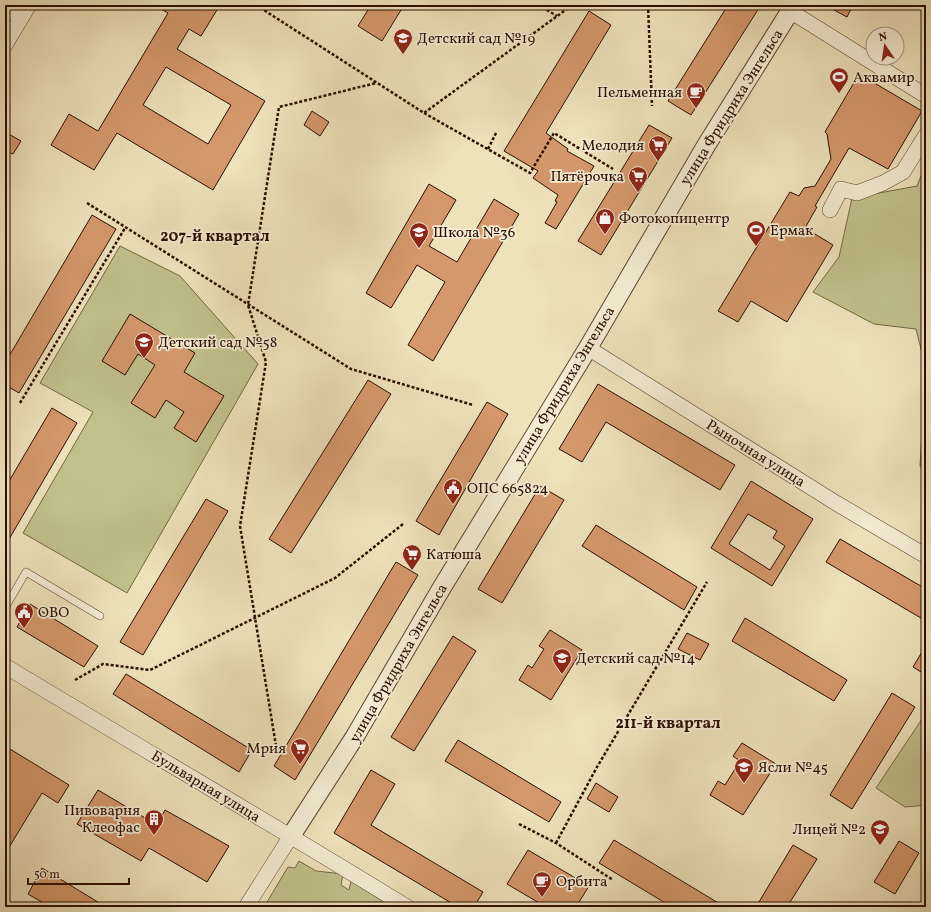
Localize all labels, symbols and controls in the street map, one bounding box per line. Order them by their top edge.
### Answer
street label: улица Фридриха Энгельса [676,26,789,190]
north arrow [865,26,905,66]
school or university icon: Детский сад №19 [392,27,414,55]
place label: Детский сад №19 [417,29,535,50]
text: N [878,30,889,46]
sports icon: Аквамир [828,66,850,94]
place label: Аквамир [853,68,915,89]
cafe icon: Пельменная [685,81,707,109]
place label: Пельменная [597,83,682,104]
supermarket icon: Мелодия [647,134,669,162]
place label: Мелодия [582,136,644,157]
supermarket icon: Пятёрочка [627,165,649,193]
place label: Пятёрочка [550,167,624,188]
shop icon: Фотокопицентр [594,207,616,235]
place label: Фотокопицентр [619,209,730,230]
sports icon: Ермак [745,219,767,247]
school or university icon: Школа №36 [408,221,430,249]
place label: Ермак [770,221,813,242]
place label: Школа №36 [433,223,515,244]
district label: 207-й квартал [160,226,270,248]
street label: улица Фридриха Энгельса [510,303,621,469]
school or university icon: Детский сад №58 [133,331,155,359]
place label: Детский сад №58 [158,333,277,354]
street label: Рыночная улица [702,415,809,493]
public building icon: ОПС 665824 [442,477,464,505]
place label: ОПС 665824 [467,479,549,500]
supermarket icon: Катюша [401,543,423,571]
place label: Катюша [426,545,482,566]
street label: улица Фридриха Энгельса [345,580,454,747]
public building icon: ОВО [13,601,35,629]
place label: ОВО [38,603,69,624]
school or university icon: Детский сад №14 [551,647,573,675]
place label: Детский сад №14 [576,649,695,670]
district label: 211-й квартал [615,713,721,735]
supermarket icon: Мрия [289,737,311,765]
place label: Мрия [246,739,286,760]
street label: Бульварная улица [147,746,264,828]
school or university icon: Ясли №45 [733,756,755,784]
place label: Ясли №45 [758,758,828,779]
place label: Пивоварня Клеофас [64,801,140,839]
building icon: Пивоварня Клеофас [143,808,165,836]
school or university icon: Лицей №2 [869,818,891,846]
place label: Лицей №2 [793,820,866,841]
scale bar [28,860,129,886]
text: 50 m [34,867,60,883]
cafe icon: Орбита [531,870,553,898]
place label: Орбита [556,872,608,893]

